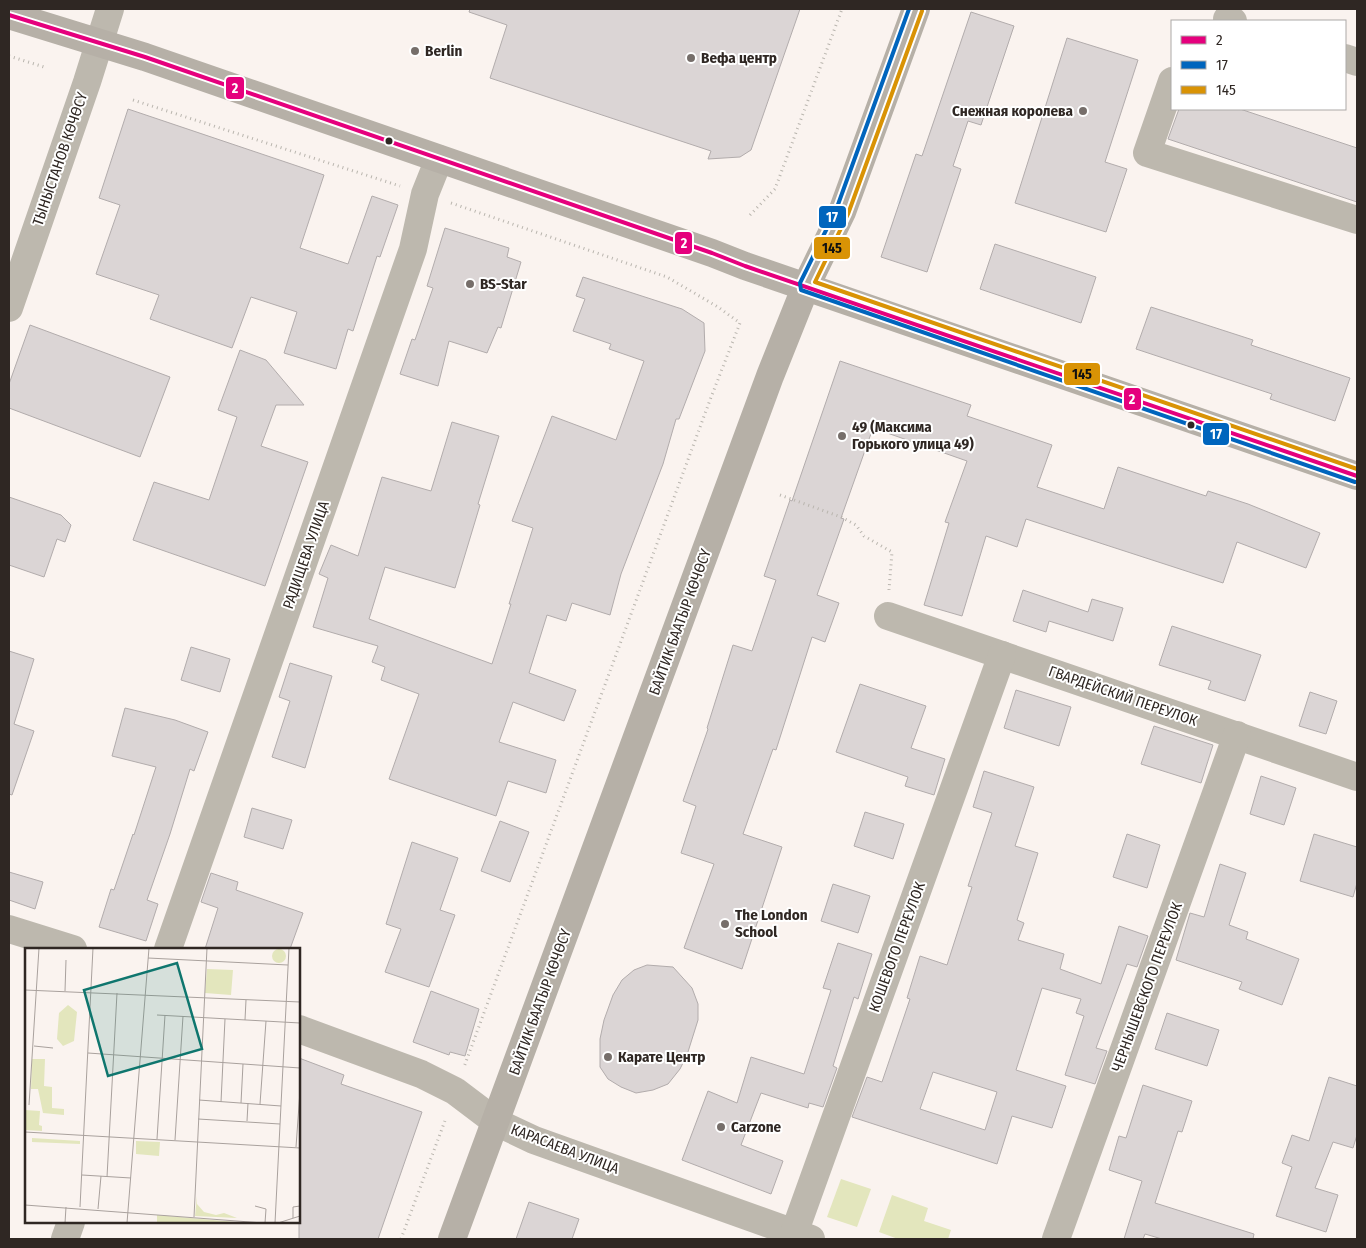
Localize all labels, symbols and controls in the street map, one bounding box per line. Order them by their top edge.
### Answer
legend [1171,20,1346,110]
text: 2 [1216,31,1223,49]
place label: Berlin [425,42,462,60]
marker: Berlin [409,45,421,57]
place label: Вефа центр [701,49,777,67]
marker: Вефа центр [685,52,697,64]
text: 17 [1216,56,1228,74]
line badge: 2 [225,76,245,100]
text: 2 [231,80,239,97]
text: 145 [1216,81,1236,99]
street label: ТЫНЫСТАНОВ КӨЧӨСҮ [29,90,91,228]
place label: Снежная королева [952,102,1074,120]
marker: Снежная королева [1077,105,1089,117]
unlabelled marker [384,136,394,146]
line badge: 17 [818,205,847,229]
text: 17 [826,209,838,226]
line badge: 2 [674,231,693,255]
text: 2 [680,235,688,252]
line badge: 145 [813,236,851,260]
text: 145 [822,240,842,257]
place label: BS-Star [480,275,527,293]
marker: BS-Star [464,278,476,290]
line badge: 145 [1063,362,1101,386]
text: 145 [1072,366,1092,383]
line badge: 2 [1123,387,1142,411]
text: 2 [1128,391,1136,408]
place label: 49 (Максима Горького улица 49) [852,418,974,453]
unlabelled marker [1186,420,1196,430]
line badge: 17 [1202,422,1230,446]
text: 17 [1210,426,1222,443]
marker: 49 (Максима Горького улица 49) [836,430,848,442]
street label: РАДИЩЕВА УЛИЦА [279,498,333,611]
street label: БАЙТИК БААТЫР КӨЧӨСҮ [645,546,715,698]
street label: ГВАРДЕЙСКИЙ ПЕРЕУЛОК [1046,662,1200,730]
street label: КОШЕВОГО ПЕРЕУЛОК [865,879,929,1015]
street label: ЧЕРНЫШЕВСКОГО ПЕРЕУЛОК [1108,900,1186,1074]
place label: The London School [735,906,808,941]
marker: The London School [719,918,731,930]
street label: БАЙТИК БААТЫР КӨЧӨСҮ [505,926,575,1078]
inset map [25,948,300,1223]
place label: Карате Центр [618,1048,705,1066]
marker: Карате Центр [602,1051,614,1063]
place label: Carzone [731,1118,782,1136]
street label: КАРАСАЕВА УЛИЦА [508,1120,622,1178]
marker: Carzone [715,1121,727,1133]

